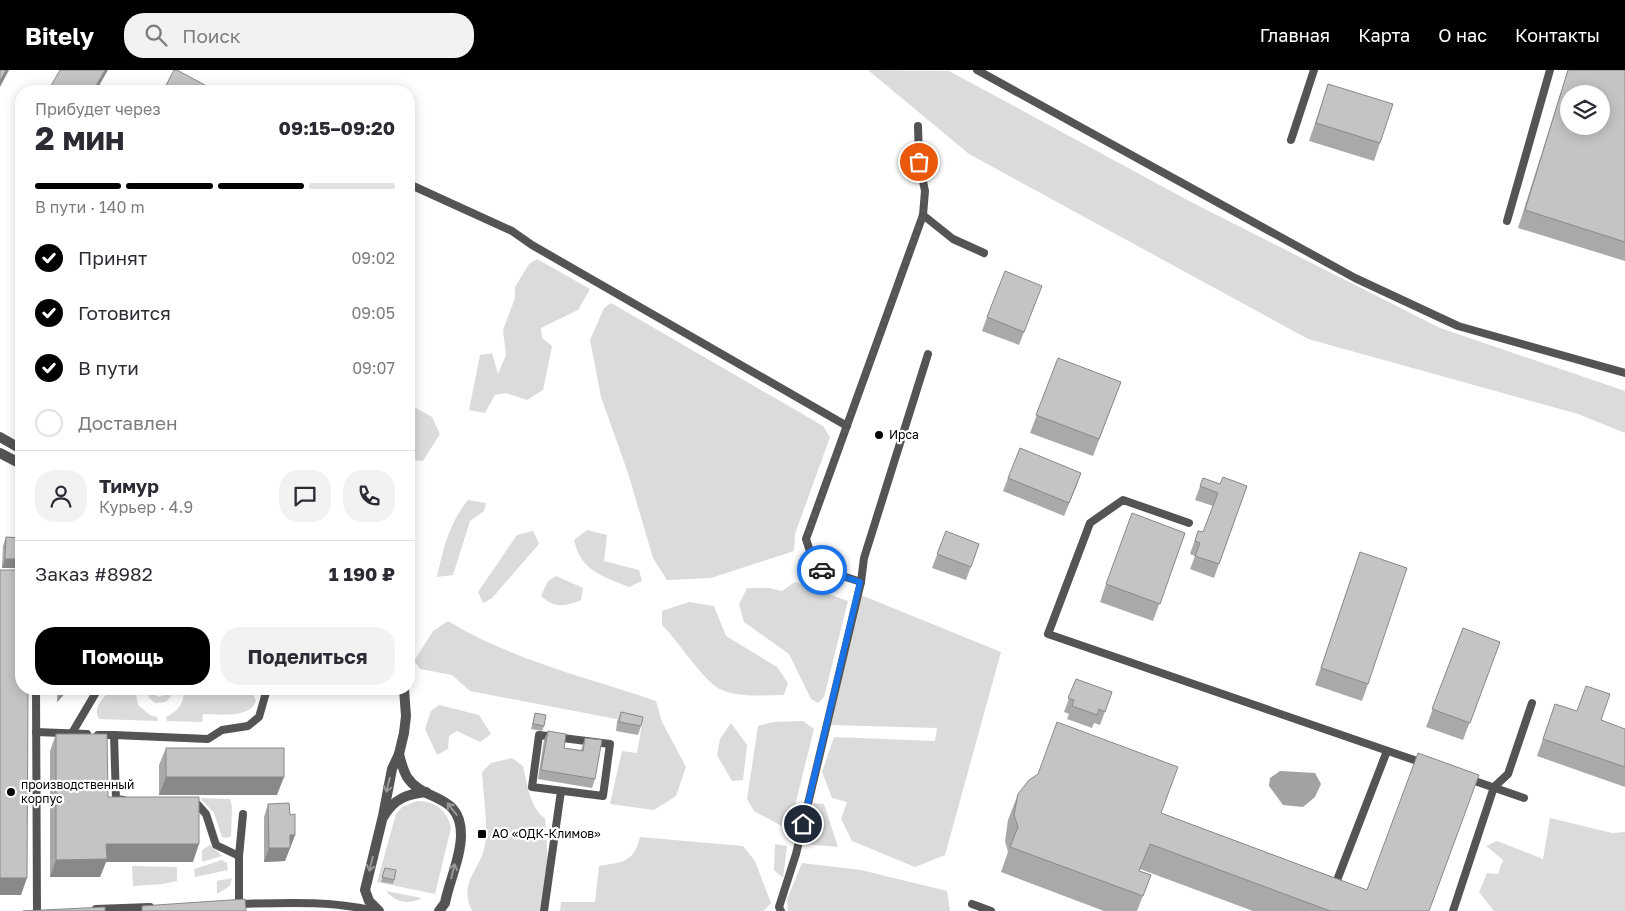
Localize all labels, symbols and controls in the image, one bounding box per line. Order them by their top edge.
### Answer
search box [124,13,474,58]
text: Bitely [25,21,94,50]
icon: search [142,21,170,49]
text: Поиск [182,24,241,47]
text: Главная [1260,24,1330,46]
text: Карта [1358,24,1410,46]
text: О нас [1438,24,1487,46]
text: Контакты [1515,24,1600,46]
map controls [1560,85,1610,135]
button: layers [1560,85,1610,135]
text: Прибудет через [35,99,161,119]
text: 09:15–09:20 [279,116,395,139]
text: 2 мин [35,119,125,157]
pin [898,141,940,183]
icon: bag [905,148,933,176]
text: В пути · 140 m [35,197,145,217]
icon: check [35,244,63,272]
text: Принят [78,246,147,269]
text: 09:02 [351,248,395,268]
icon: check [35,299,63,327]
text: Готовится [78,301,171,324]
text: 09:05 [351,303,395,323]
icon: check [35,354,63,382]
text: В пути [78,356,139,379]
text: 09:07 [352,358,395,378]
text: Доставлен [78,411,178,434]
place label: Ирса [889,427,919,442]
marker: Ирса [873,429,885,441]
button: person [35,470,87,522]
button: chat [279,470,331,522]
button: phone [343,470,395,522]
text: Тимур [99,474,159,497]
text: Курьер · 4.9 [99,497,193,517]
courier [797,545,847,595]
icon: car [808,556,836,584]
text: Заказ #8982 [35,562,153,585]
text: 1 190 ₽ [329,562,395,585]
button: Помощь [35,627,210,685]
button: Поделиться [220,627,395,685]
one-way arrow [383,776,392,792]
place label: производственный корпус [21,777,134,806]
marker: производственный корпус [5,786,17,798]
one-way arrow [447,802,457,816]
pin [782,803,824,845]
icon: home [789,810,817,838]
place label: АО «ОДК-Климов» [492,826,601,841]
marker: АО «ОДК-Климов» [476,828,488,840]
one-way arrow [366,855,375,871]
one-way arrow [449,863,458,879]

